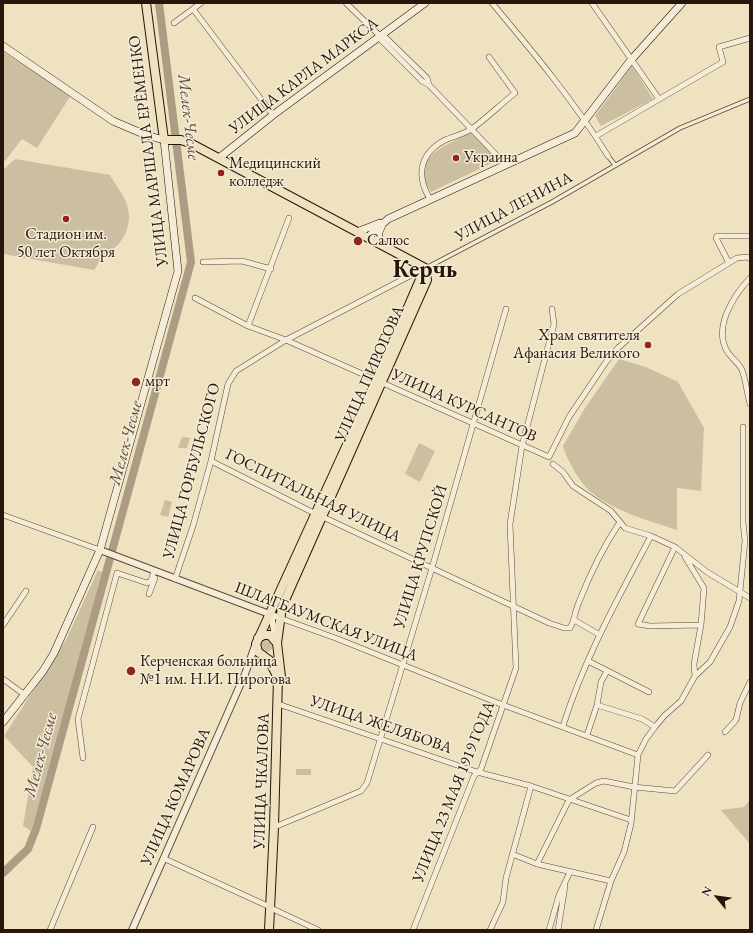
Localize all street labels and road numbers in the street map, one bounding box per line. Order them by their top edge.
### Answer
street label: УЛИЦА КАРЛА МАРКСА [226,14,382,138]
street label: УЛИЦА МАРШАЛА ЕРЁМЕНКО [125,34,173,268]
street label: УЛИЦА ЛЕНИНА [452,168,576,246]
street label: УЛИЦА ПИРОГОВА [331,303,409,445]
street label: УЛИЦА КУРСАНТОВ [388,365,540,447]
street label: УЛИЦА ГОРБУЛЬСКОГО [159,381,225,561]
street label: ГОСПИТАЛЬНАЯ УЛИЦА [222,445,404,547]
street label: УЛИЦА КРУПСКОЙ [390,483,452,631]
street label: ШЛАГБАУМСКАЯ УЛИЦА [232,578,420,666]
street label: УЛИЦА ЖЕЛЯБОВА [307,692,455,758]
street label: УЛИЦА 23 МАЯ 1919 ГОДА [409,698,499,886]
street label: УЛИЦА ЧКАЛОВА [250,712,274,850]
street label: УЛИЦА КОМАРОВА [137,725,215,869]

